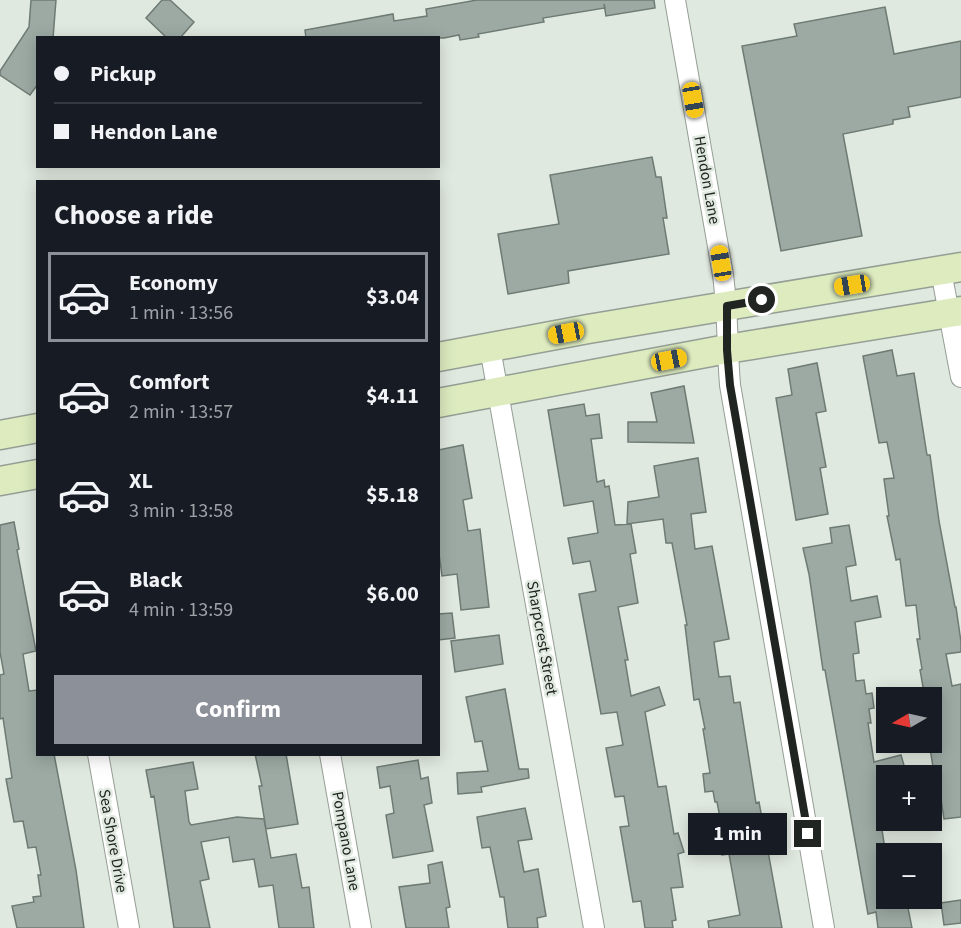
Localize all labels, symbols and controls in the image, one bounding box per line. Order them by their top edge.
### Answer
text: Pickup [90,58,156,90]
car [681,81,705,119]
text: Hendon Lane [90,116,218,148]
street label: Hendon Lane [688,134,726,226]
text: Choose a ride [54,196,214,235]
car [709,244,733,282]
text: Economy [129,267,218,299]
icon: car [57,270,111,324]
car [833,273,871,297]
text: $3.04 [366,281,419,313]
route start [748,286,775,313]
text: 1 min · 13:56 [129,299,233,327]
car [547,321,585,345]
car [650,348,688,372]
text: Comfort [129,366,210,398]
icon: car [57,369,111,423]
text: $4.11 [366,380,419,412]
text: 2 min · 13:57 [129,398,233,426]
text: XL [129,465,153,497]
icon: car [57,468,111,522]
text: $5.18 [366,479,419,511]
text: 3 min · 13:58 [129,497,233,525]
text: Black [129,564,183,596]
icon: car [57,567,111,621]
text: $6.00 [366,578,419,610]
street label: Sharpcrest Street [521,579,563,697]
text: 4 min · 13:59 [129,596,233,624]
button: Confirm [54,675,422,744]
north arrow [876,687,942,753]
map controls [876,687,942,909]
button: + [876,765,942,831]
street label: Sea Shore Drive [93,788,133,894]
street label: Pompano Lane [326,790,366,892]
callout: 1 min [688,813,787,855]
text: 1 min [713,820,762,848]
route end [794,820,821,847]
button: − [876,843,942,909]

